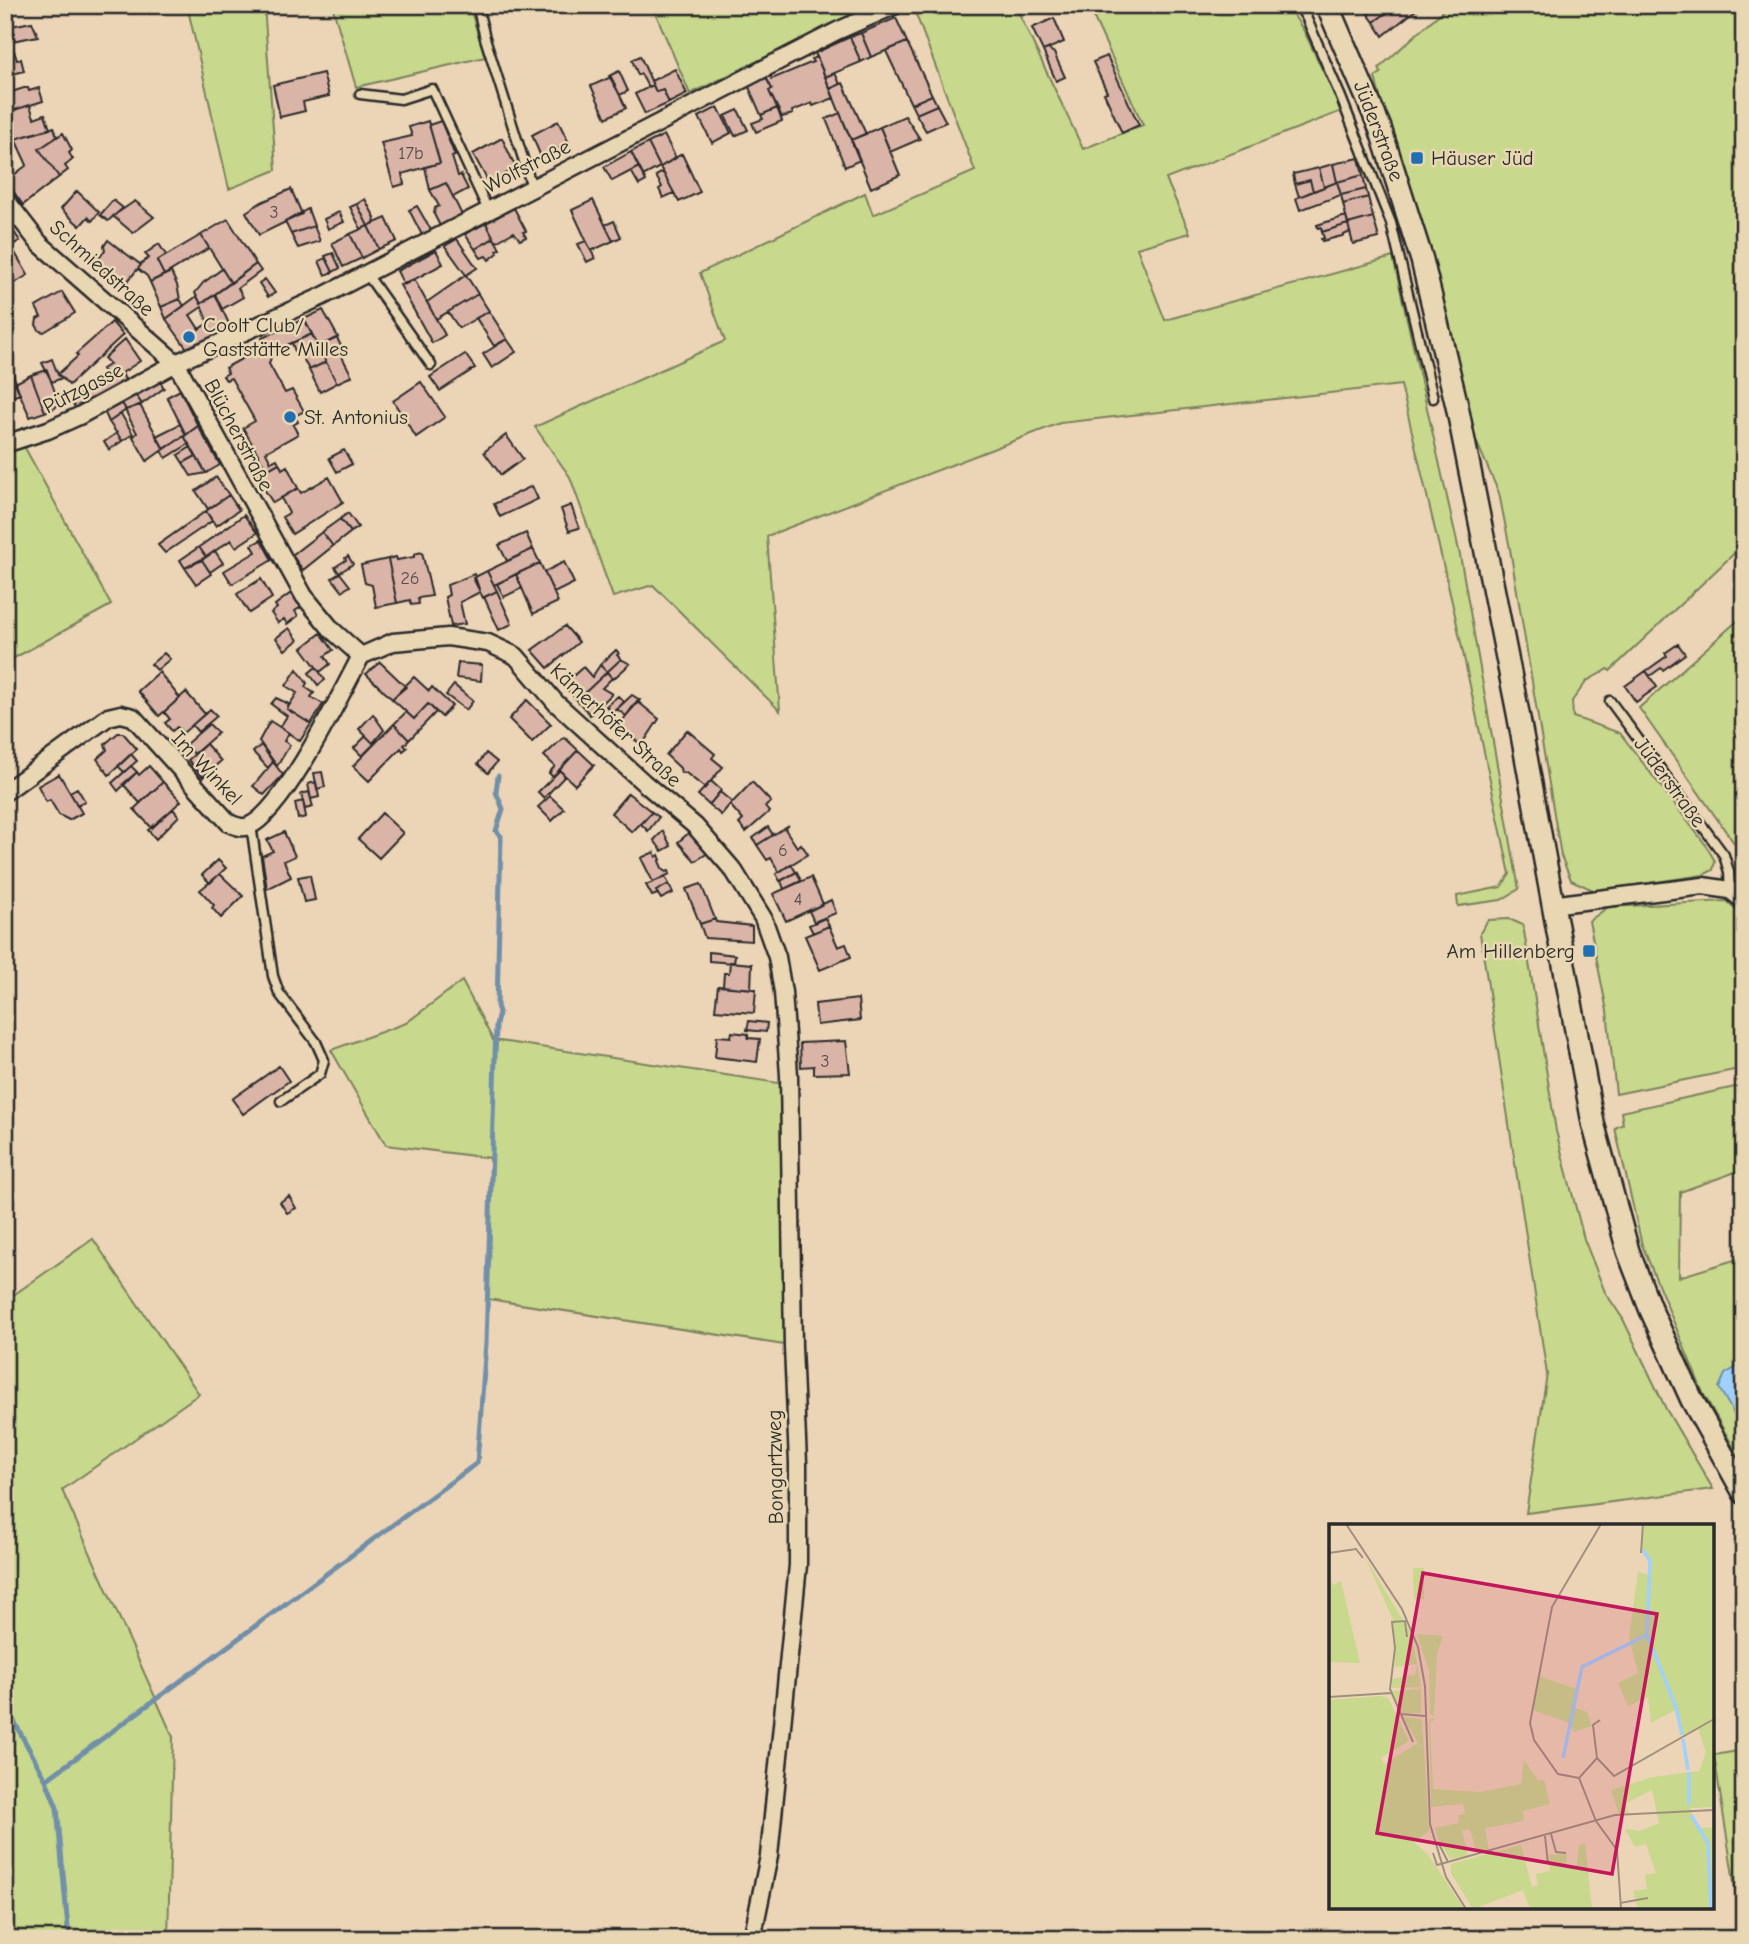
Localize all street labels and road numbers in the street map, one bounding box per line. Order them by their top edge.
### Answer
street label: Jüderstraße [1349,77,1409,185]
street label: Wolfstraße [480,134,574,198]
street label: Schmiedstraße [45,215,159,321]
street label: Pützgasse [39,358,127,418]
street label: Blücherstraße [199,375,279,495]
street label: Kämerhöfer Straße [546,658,686,792]
street label: Im Winkel [167,726,247,810]
street label: Jüderstraße [1629,732,1711,832]
street label: Bongartzweg [762,1409,788,1525]

